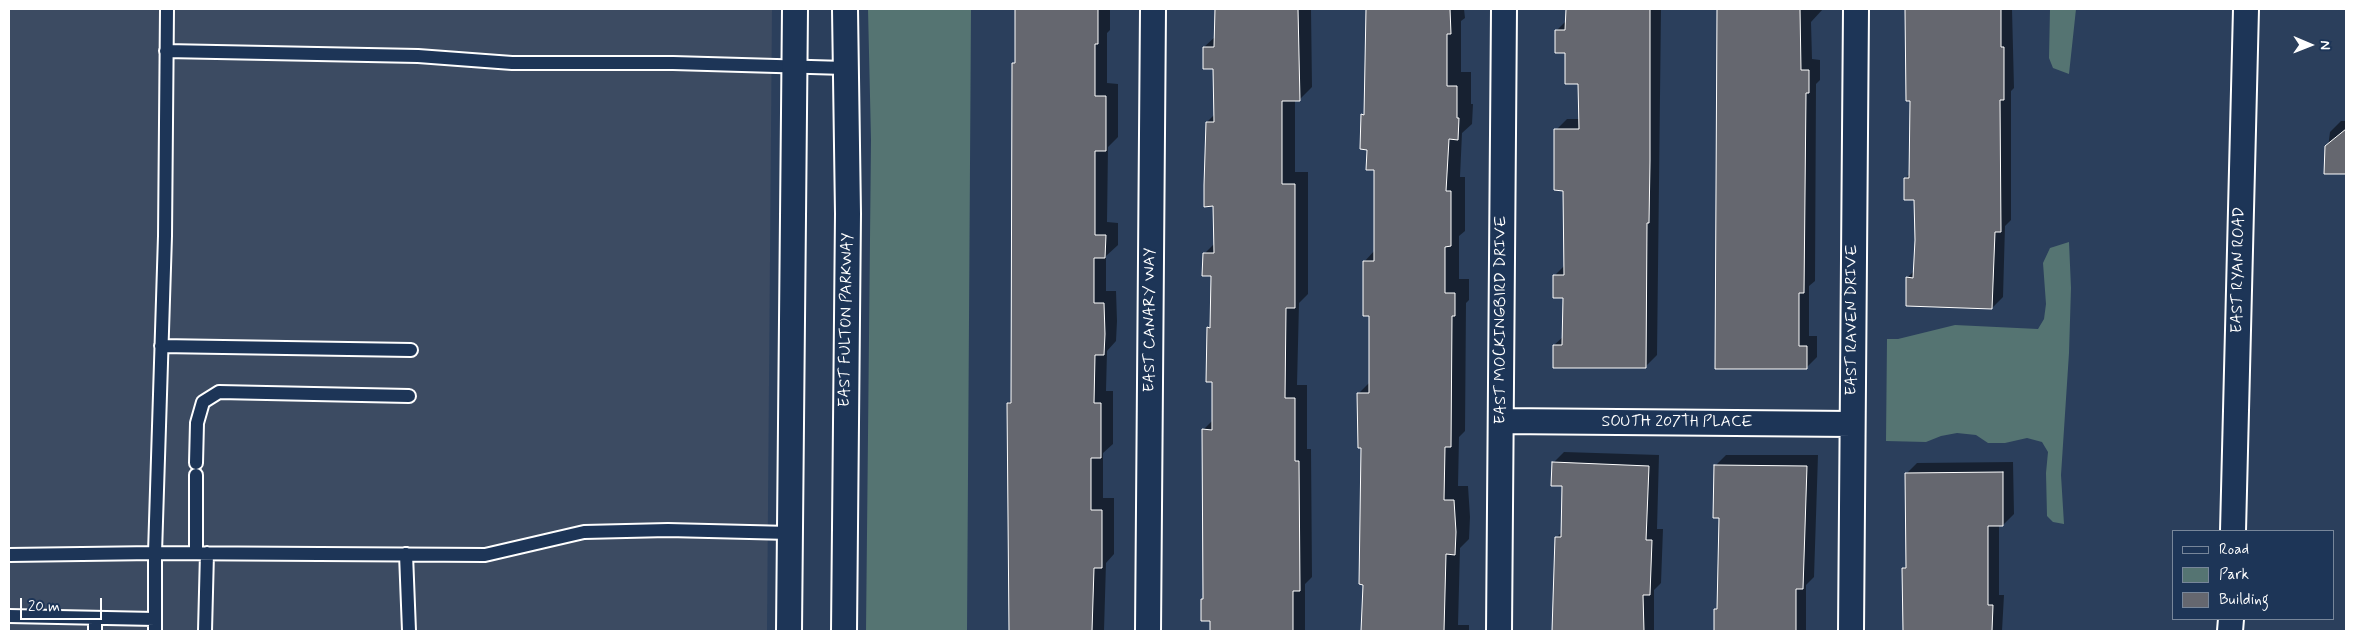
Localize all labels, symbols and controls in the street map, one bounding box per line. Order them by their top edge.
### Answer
north arrow [2285,20,2335,70]
text: N [2316,40,2334,50]
street label: EAST RYAN ROAD [2228,207,2250,333]
street label: EAST MOCKINGBIRD DRIVE [1492,216,1512,424]
street label: EAST FULTON PARKWAY [836,233,858,407]
street label: EAST RAVEN DRIVE [1843,244,1863,396]
street label: EAST CANARY WAY [1141,248,1161,392]
street label: SOUTH 207TH PLACE [1601,413,1753,433]
legend [2172,530,2335,620]
text: Road [2219,540,2249,560]
text: Park [2219,565,2249,585]
scale bar [22,588,105,620]
text: Building [2219,590,2269,610]
text: 20 m [28,597,60,617]

